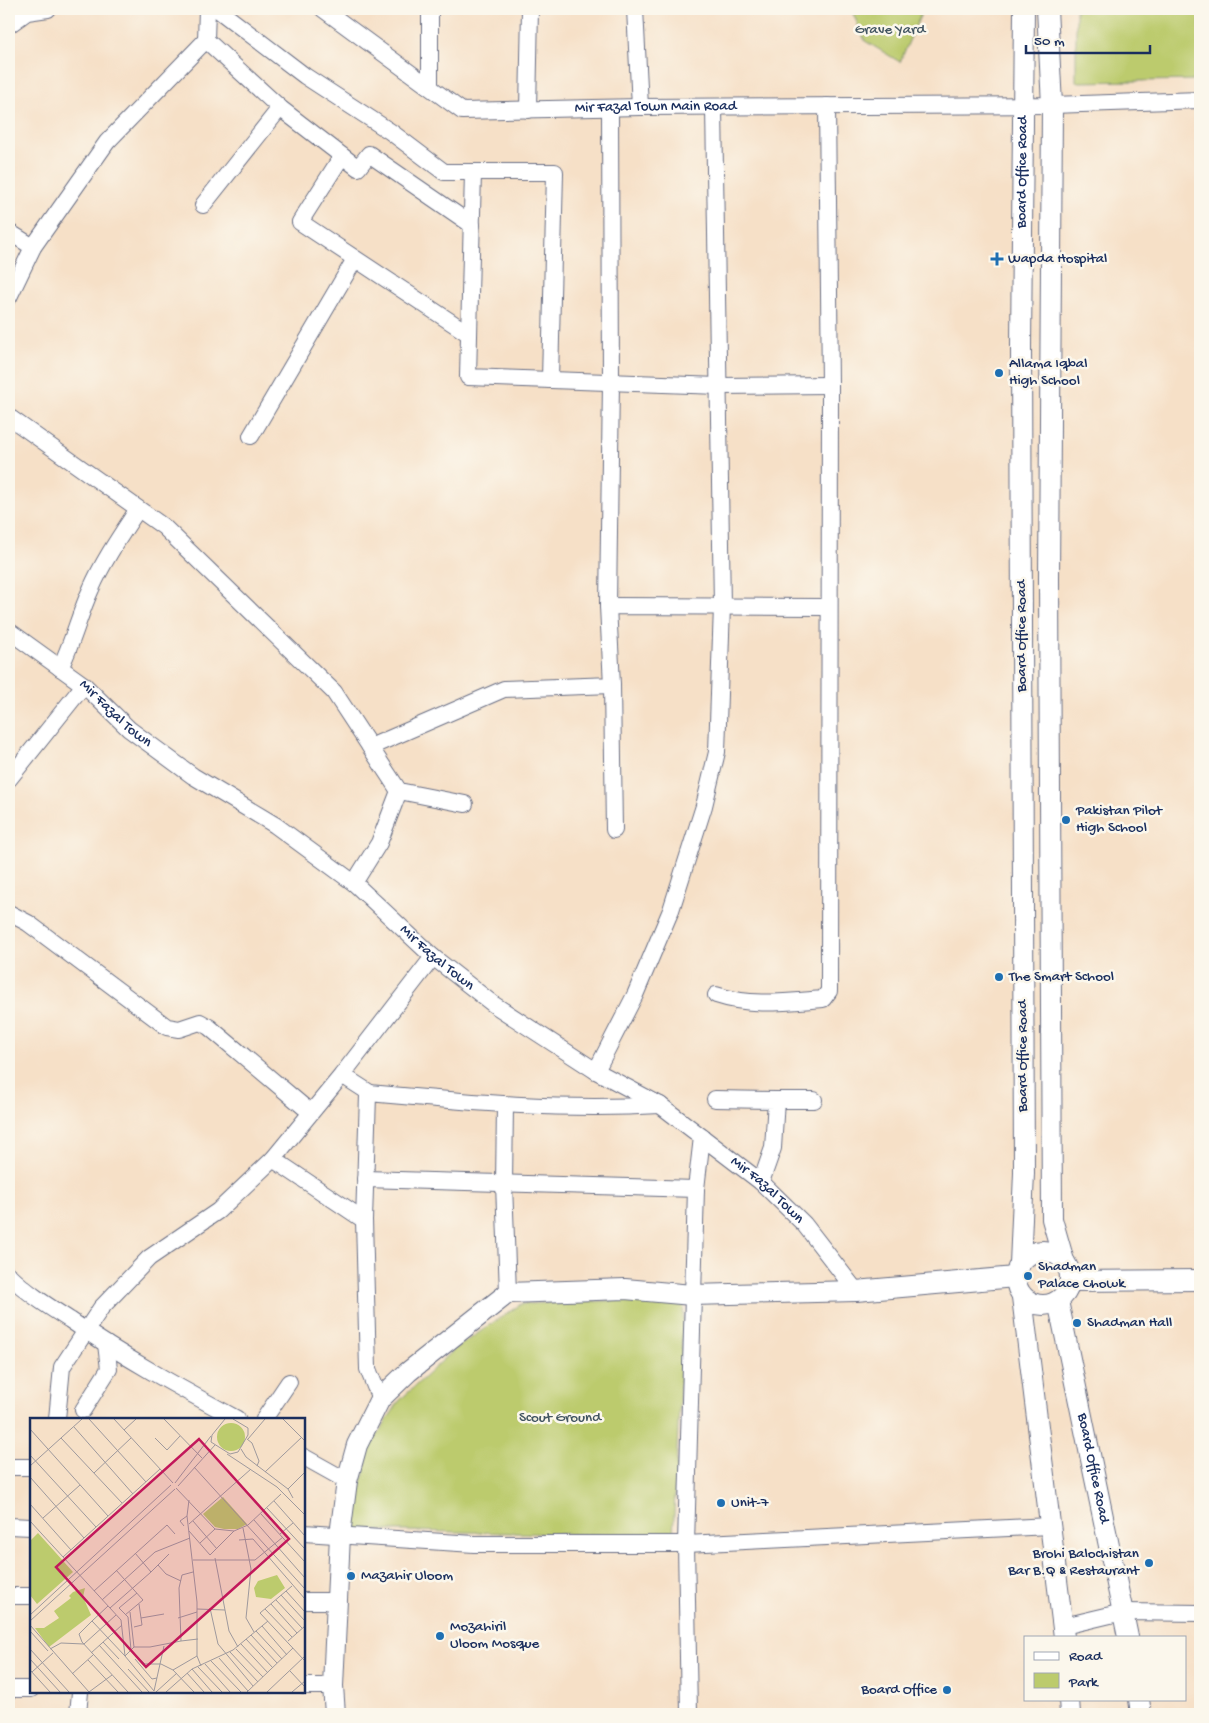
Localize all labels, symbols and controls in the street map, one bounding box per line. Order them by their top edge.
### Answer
park label: Grave Yard [855,21,926,39]
scale bar [1026,22,1150,54]
text: 50 m [1034,33,1065,51]
street label: Mir Fazal Town Main Road [574,98,738,117]
street label: Board Office Road [1013,115,1032,229]
place label: Wapda Hospital [1008,250,1107,268]
marker: Wapda Hospital [990,252,1004,266]
place label: Allama Iqbal High School [1009,355,1087,390]
marker: Allama Iqbal High School [993,367,1005,379]
street label: Board Office Road [1013,579,1031,693]
street label: Mir Fazal Town [75,676,155,752]
place label: Pakistan Pilot High School [1075,802,1164,837]
marker: Pakistan Pilot High School [1060,814,1072,826]
street label: Mir Fazal Town [396,921,478,995]
place label: The Smart School [1008,968,1114,986]
marker: The Smart School [993,971,1005,983]
street label: Board Office Road [1014,999,1032,1113]
street label: Mir Fazal Town [727,1153,808,1228]
place label: Shadman Palace Chowk [1037,1258,1126,1293]
marker: Shadman Palace Chowk [1022,1270,1034,1282]
place label: Shadman Hall [1087,1314,1172,1332]
marker: Shadman Hall [1071,1317,1083,1329]
park label: Scout Ground [519,1409,602,1427]
street label: Board Office Road [1072,1411,1113,1526]
inset map [30,1418,305,1693]
place label: Unit-7 [731,1494,770,1512]
marker: Unit-7 [715,1497,727,1509]
place label: Brohi Balochistan Bar B.Q & Restaurant [1007,1545,1141,1580]
marker: Brohi Balochistan Bar B.Q & Restaurant [1143,1557,1155,1569]
place label: Mazahir Uloom [361,1567,453,1585]
marker: Mazahir Uloom [345,1570,357,1582]
place label: Mozahiril Uloom Mosque [450,1618,539,1653]
marker: Mozahiril Uloom Mosque [434,1630,446,1642]
legend [1024,1636,1186,1700]
text: Road [1069,1648,1103,1666]
text: Park [1068,1674,1099,1692]
place label: Board Office [860,1681,937,1699]
marker: Board Office [941,1684,953,1696]

